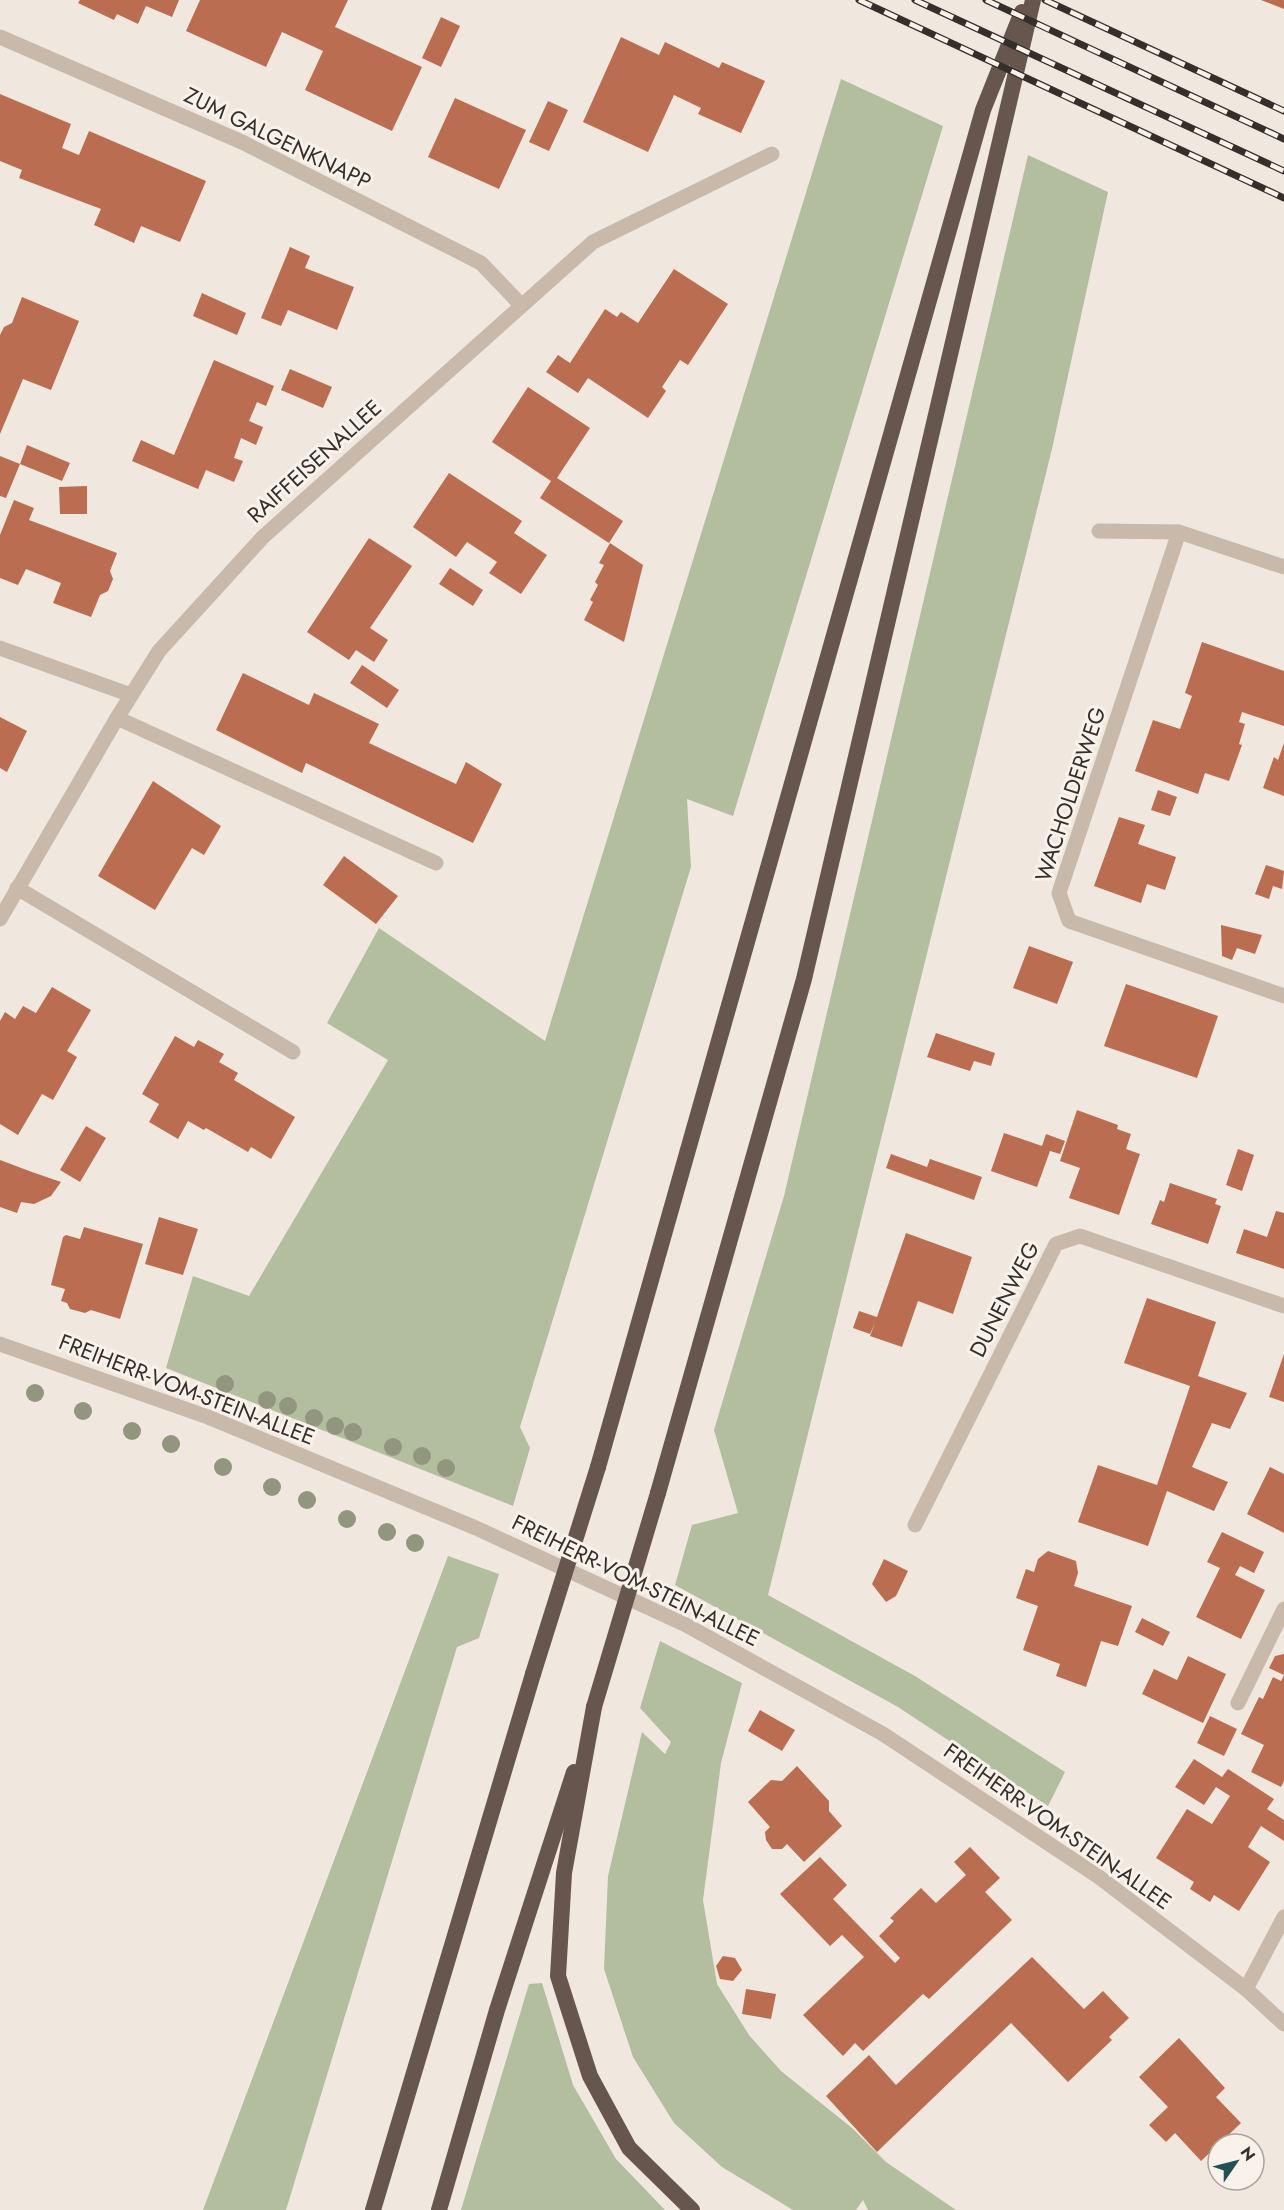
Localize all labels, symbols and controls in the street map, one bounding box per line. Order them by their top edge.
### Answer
street label: ZUM GALGENKNAPP [179,79,377,197]
street label: RAIFFEISENALLEE [240,392,388,530]
street label: WACHOLDERWEG [1027,703,1113,885]
street label: DUNENWEG [961,1236,1047,1362]
street label: FREIHERR-VOM-STEIN-ALLEE [54,1325,320,1453]
street label: FREIHERR-VOM-STEIN-ALLEE [507,1506,765,1654]
street label: FREIHERR-VOM-STEIN-ALLEE [937,1735,1179,1917]
north arrow [1206,2132,1266,2192]
text: N [1235,2142,1261,2165]

